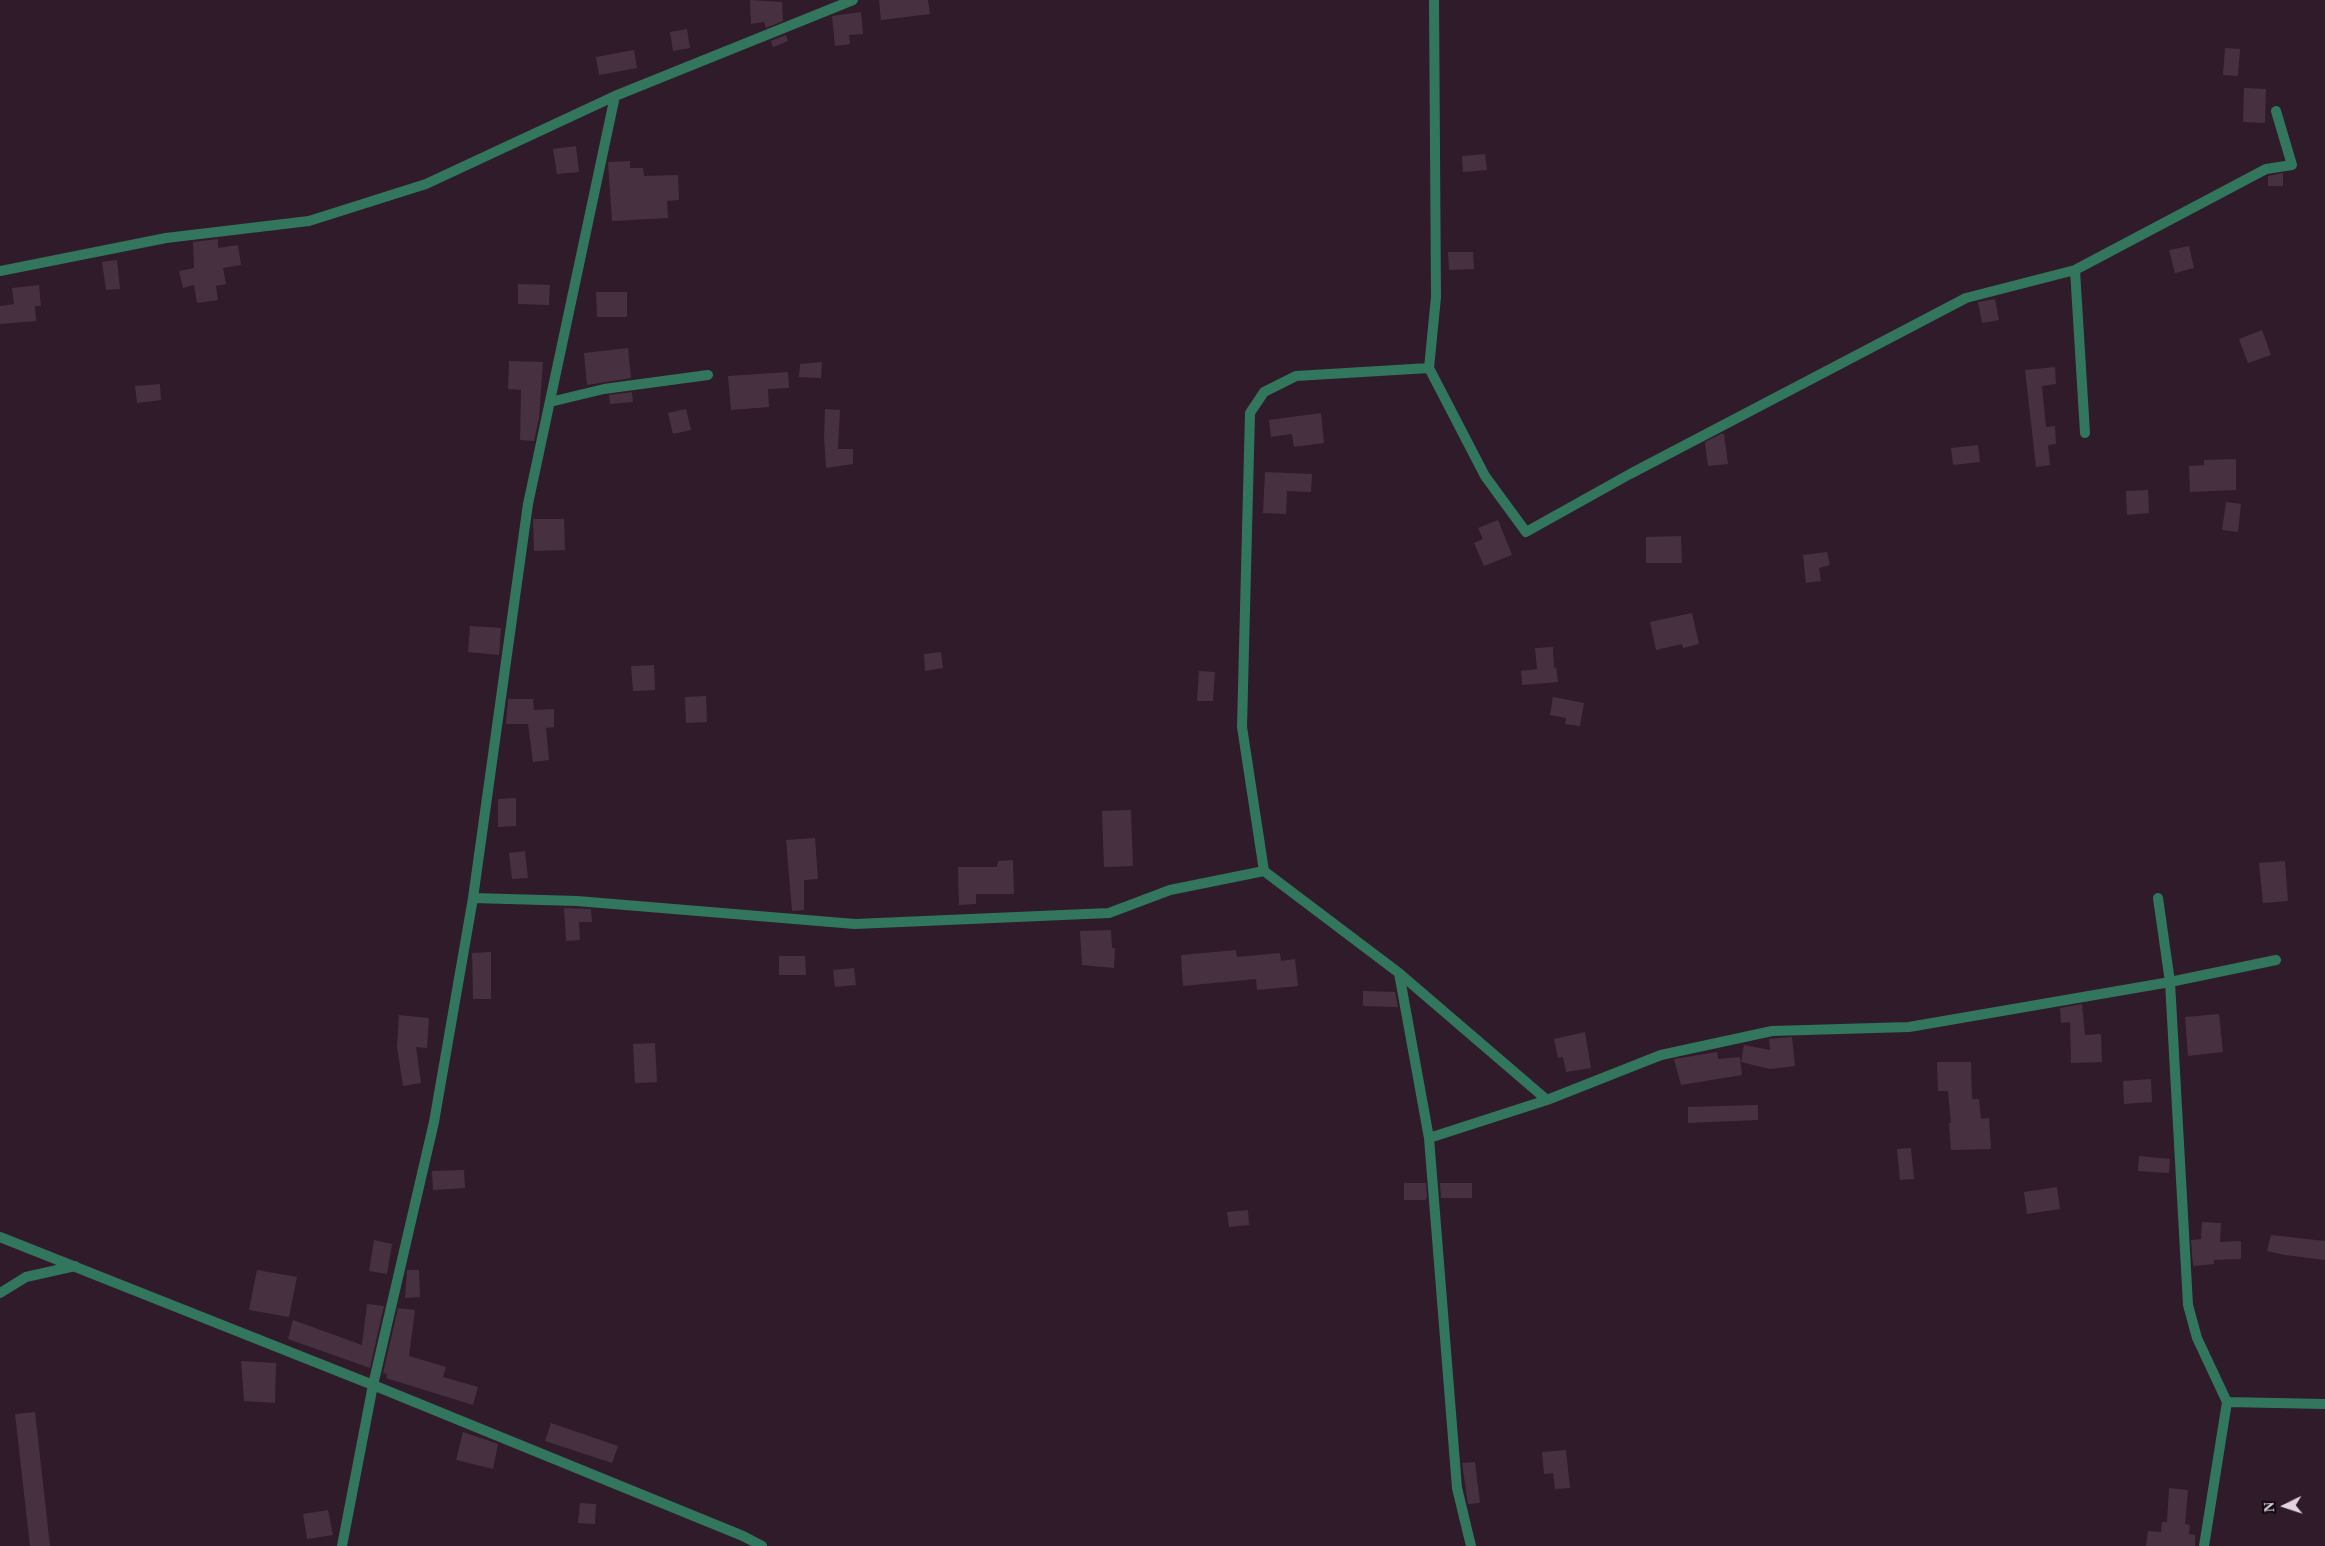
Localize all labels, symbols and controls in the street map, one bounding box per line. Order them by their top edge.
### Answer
north arrow [2260,1481,2310,1531]
text: N [2262,1502,2277,1513]

